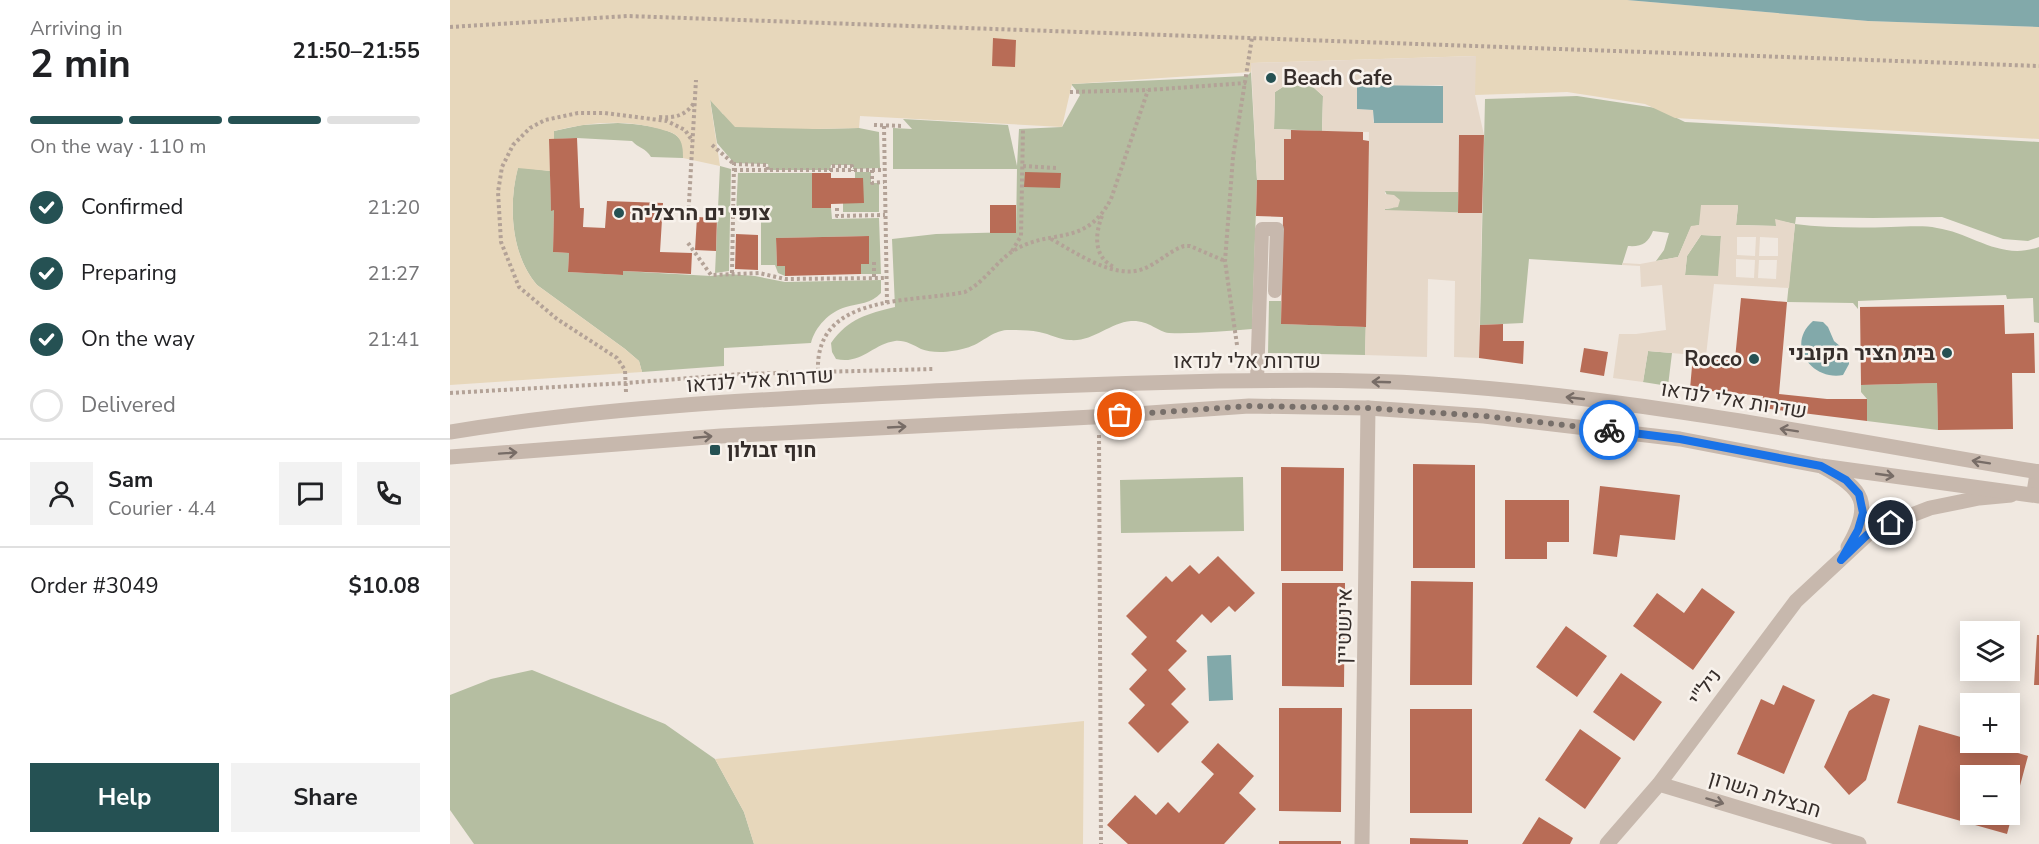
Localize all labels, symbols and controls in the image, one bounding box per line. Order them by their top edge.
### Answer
text: Arriving in [30,15,123,42]
text: 21:50–21:55 [292,36,420,66]
text: 2 min [30,38,131,91]
place label: Beach Cafe [1283,64,1392,92]
marker: Beach Cafe [1264,71,1278,85]
text: On the way · 110 m [30,133,206,160]
icon: check [30,191,63,224]
text: Confirmed [81,192,183,222]
text: 21:20 [367,194,420,221]
place label: צופי ים הרצליה [631,199,771,227]
marker: צופי ים הרצליה [612,206,626,220]
icon: check [30,257,63,290]
text: Preparing [81,258,177,288]
text: 21:27 [367,260,420,287]
icon: check [30,323,63,356]
text: On the way [81,324,195,354]
text: 21:41 [367,326,420,353]
place label: בית הציר הקובני [1789,339,1936,367]
place label: Rocco [1684,345,1742,373]
marker: בית הציר הקובני [1940,346,1954,360]
street label: שדרות אלי לנדאו [1173,347,1321,375]
marker: Rocco [1747,352,1761,366]
street label: שדרות אלי לנדאו [685,361,835,399]
street label: שדרות אלי לנדאו [1659,375,1809,425]
one-way arrow [1372,376,1392,387]
pin [1094,389,1145,440]
text: Delivered [81,390,176,420]
one-way arrow [1566,392,1586,403]
icon: bag [1103,398,1136,431]
courier [1579,400,1639,460]
icon: bike [1593,414,1626,447]
one-way arrow [887,421,907,432]
one-way arrow [1780,424,1799,435]
one-way arrow [692,431,712,442]
place label: חוף זבולון [727,436,817,464]
marker: חוף זבולון [708,443,722,457]
one-way arrow [498,447,518,458]
one-way arrow [1972,456,1992,467]
button: person [30,462,93,525]
button: chat [279,462,342,525]
button: phone [357,462,420,525]
text: Sam [108,465,153,495]
one-way arrow [1875,470,1894,481]
text: Courier · 4.4 [108,495,216,522]
pin [1865,497,1916,548]
icon: home [1874,506,1907,539]
text: Order #3049 [30,571,159,601]
text: $10.08 [349,571,420,601]
street label: אינשטיין [1329,588,1359,664]
map controls [1960,621,2020,825]
button: layers [1960,621,2020,681]
street label: ניל"י [1682,663,1728,711]
button: + [1960,693,2020,753]
button: Help [30,763,219,832]
button: Share [231,763,420,832]
street label: חבצלת השרון [1705,764,1825,824]
button: − [1960,765,2020,825]
one-way arrow [1705,796,1724,807]

